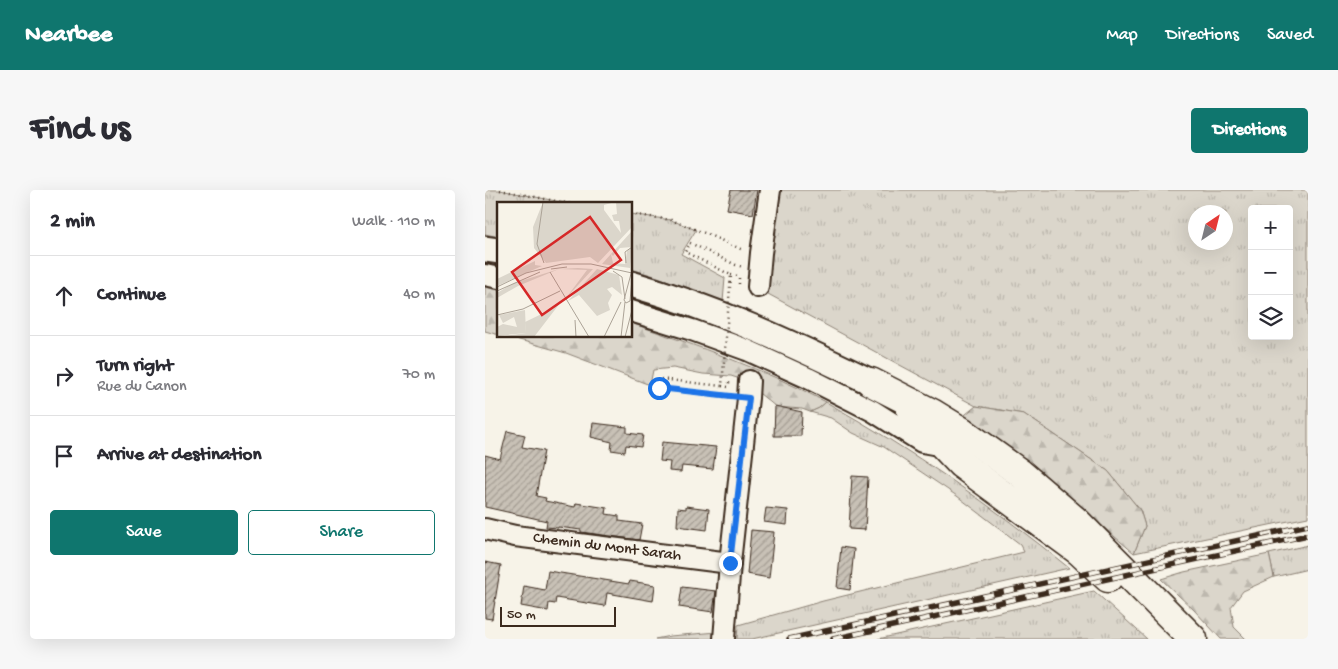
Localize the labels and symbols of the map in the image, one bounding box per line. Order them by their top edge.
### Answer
inset map [497,202,633,338]
north arrow [1188,205,1233,250]
route start [648,377,671,400]
street label: Chemin du Mont Sarah [532,529,683,567]
route end [719,552,742,575]
scale bar [500,604,616,627]

